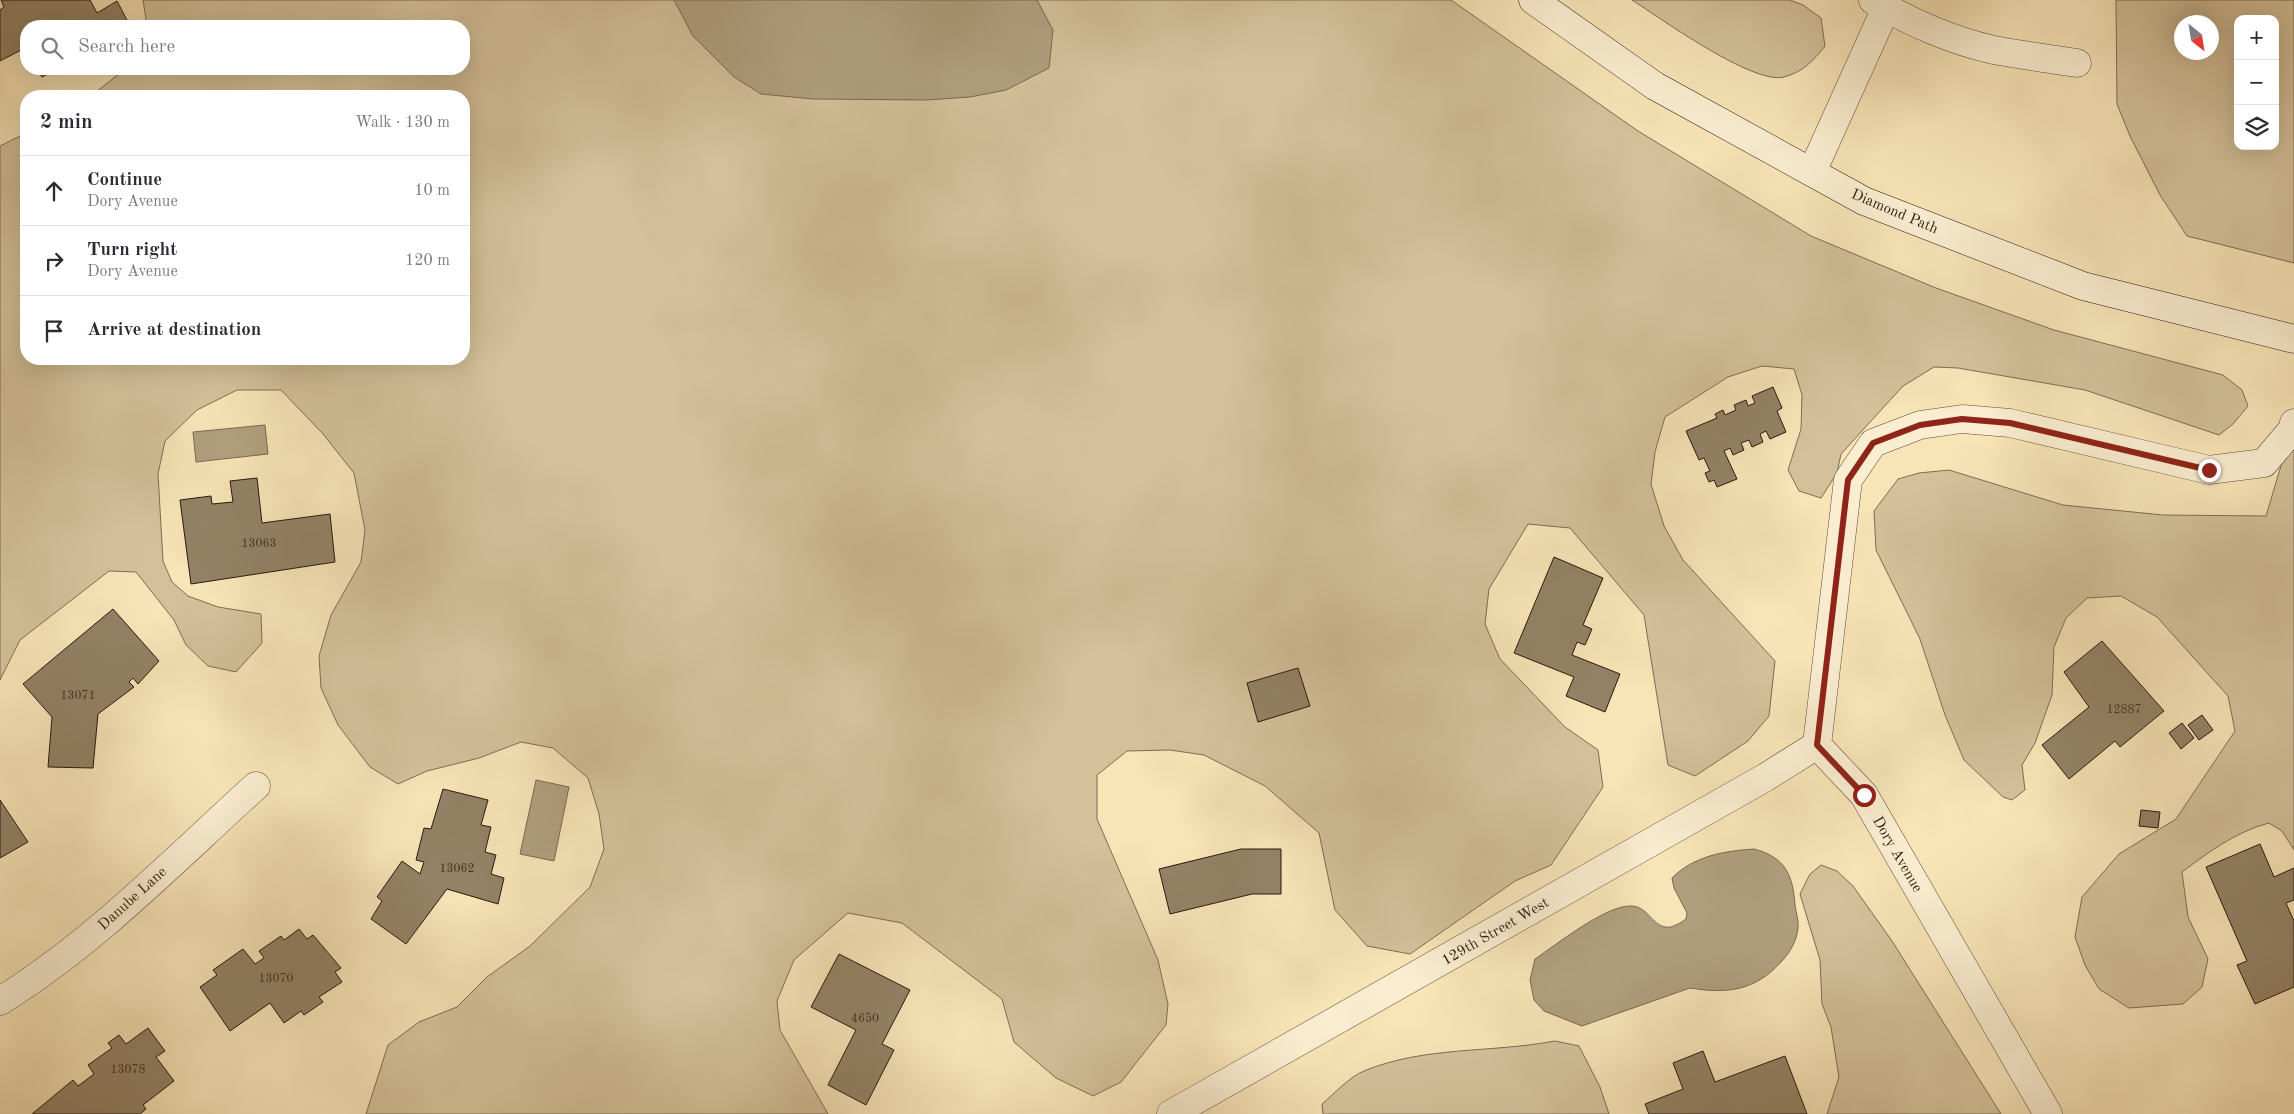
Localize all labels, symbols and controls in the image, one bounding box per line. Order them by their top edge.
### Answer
north arrow [2174,15,2219,60]
map controls [2234,15,2279,150]
button: + [2234,15,2279,60]
search box [20,20,470,75]
icon: search [38,34,66,62]
text: Search here [78,38,175,57]
button: − [2234,60,2279,105]
button: layers [2234,105,2279,150]
text: 2 min [40,112,93,133]
text: Walk · 130 m [355,115,450,131]
text: Continue [87,171,162,190]
icon: ahead [40,177,68,205]
text: 10 m [414,183,450,199]
street label: Diamond Path [1849,187,1940,237]
text: Dory Avenue [87,194,178,210]
text: Turn right [87,241,177,260]
icon: right [40,247,68,275]
text: 120 m [405,253,450,269]
text: Dory Avenue [87,264,178,280]
icon: arrive [40,317,68,345]
text: Arrive at destination [87,321,261,340]
route end [2198,459,2221,482]
house number: 13063 [242,538,276,550]
house number: 13071 [61,690,95,702]
house number: 12887 [2107,704,2141,716]
route start [1853,784,1876,807]
street label: Dory Avenue [1869,814,1925,895]
house number: 13062 [440,863,474,875]
street label: Danube Lane [96,865,170,934]
street label: 129th Street West [1440,896,1552,969]
house number: 13070 [259,973,293,985]
house number: 4650 [851,1012,879,1025]
house number: 13078 [111,1064,145,1076]

